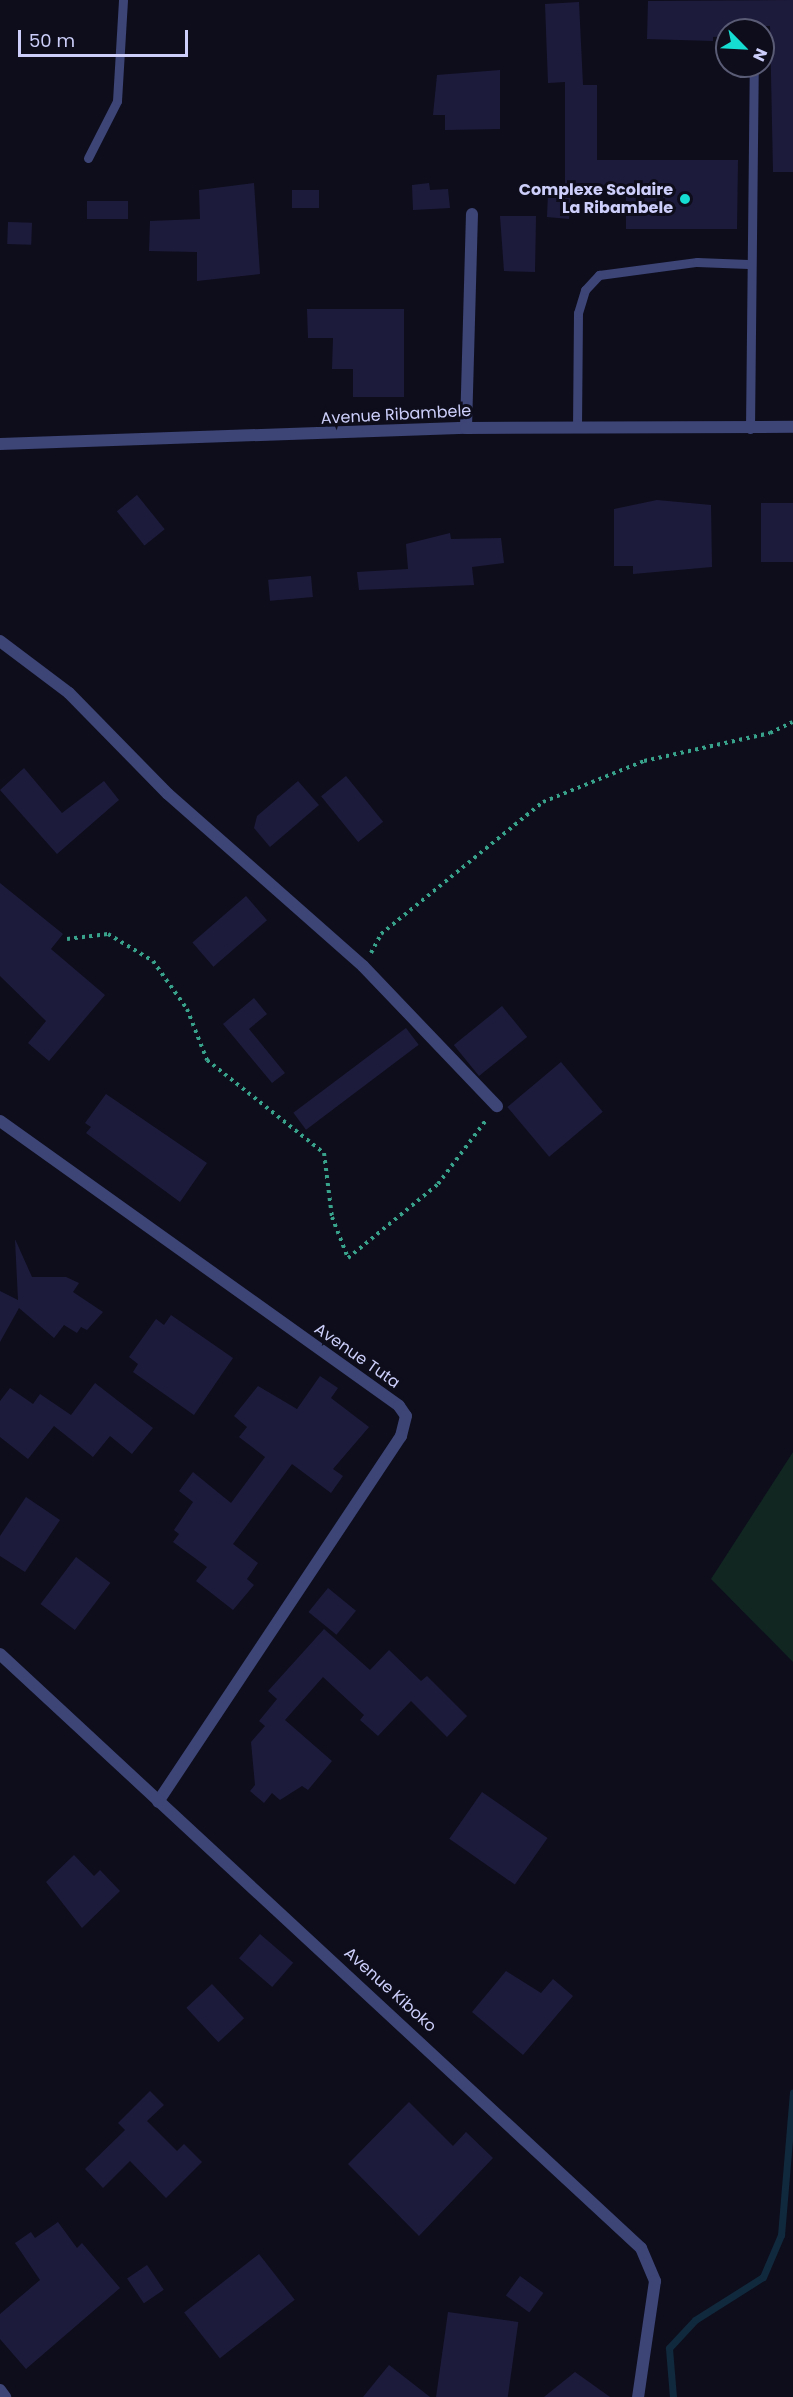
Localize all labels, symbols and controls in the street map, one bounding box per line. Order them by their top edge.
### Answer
scale bar [21,18,190,56]
north arrow [715,18,775,78]
text: 50 m [29,28,75,53]
text: N [747,45,773,65]
place label: Complexe Scolaire La Ribambele [519,180,673,218]
marker: Complexe Scolaire La Ribambele [678,192,692,206]
street label: Avenue Ribambele [320,401,472,429]
street label: Avenue Tuta [311,1319,403,1393]
street label: Avenue Kiboko [340,1944,440,2036]

